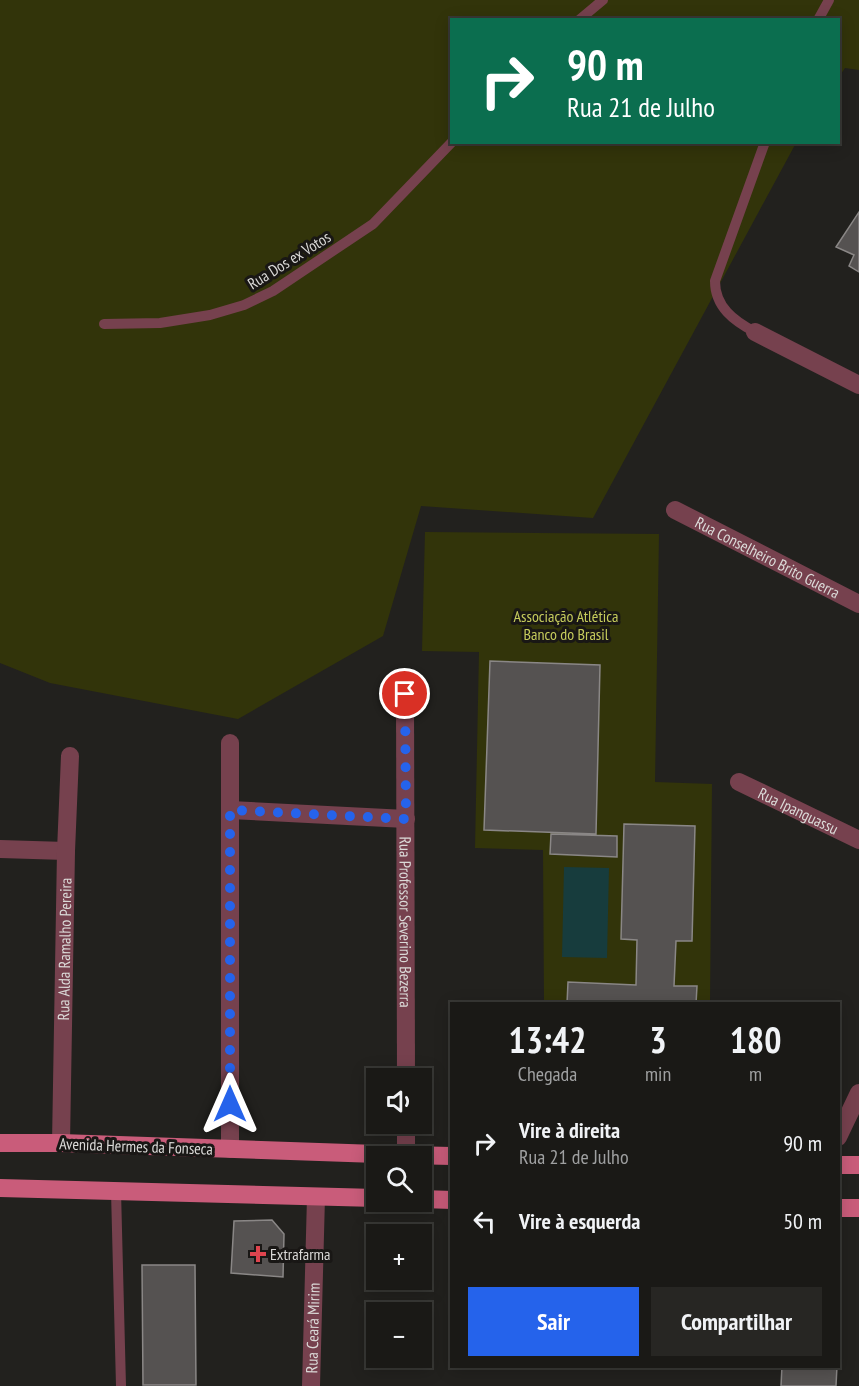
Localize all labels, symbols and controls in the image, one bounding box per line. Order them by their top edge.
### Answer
text: 90 m [567,37,644,92]
icon: right [468,42,546,120]
text: Rua 21 de Julho [567,90,715,124]
street label: Rua Dos ex Votos [244,227,334,293]
street label: Rua Conselheiro Brito Guerra [692,512,843,603]
park label: Associação Atlética Banco do Brasil [514,606,618,644]
pin [379,668,430,719]
icon: arrive [388,677,421,710]
street label: Rua Ipanguassu [755,783,842,839]
street label: Rua Professor Severino Bezerra [395,836,416,1008]
street label: Rua Alda Ramalho Pereira [53,877,76,1021]
text: 13:42 [509,1016,586,1063]
text: 3 [649,1016,667,1063]
text: 180 [730,1016,781,1063]
text: Chegada [518,1061,577,1087]
text: min [645,1061,671,1087]
text: m [749,1061,762,1087]
map controls [366,1068,432,1368]
button: sound [366,1068,432,1134]
position arrow [198,1072,262,1136]
text: Vire à direita [519,1116,620,1144]
icon: right [468,1127,501,1160]
text: 90 m [783,1129,822,1157]
street label: Avenida Hermes da Fonseca [59,1133,213,1159]
text: Rua 21 de Julho [519,1144,629,1170]
button: search [366,1146,432,1212]
icon: left [468,1205,501,1238]
text: Vire à esquerda [519,1207,640,1235]
text: 50 m [783,1207,822,1235]
button: + [366,1224,432,1290]
place label: Extrafarma [270,1244,330,1264]
marker: Extrafarma [251,1247,265,1261]
street label: Rua Ceará Mirim [301,1282,324,1374]
button: Sair [468,1287,639,1356]
button: Compartilhar [651,1287,822,1356]
button: − [366,1302,432,1368]

